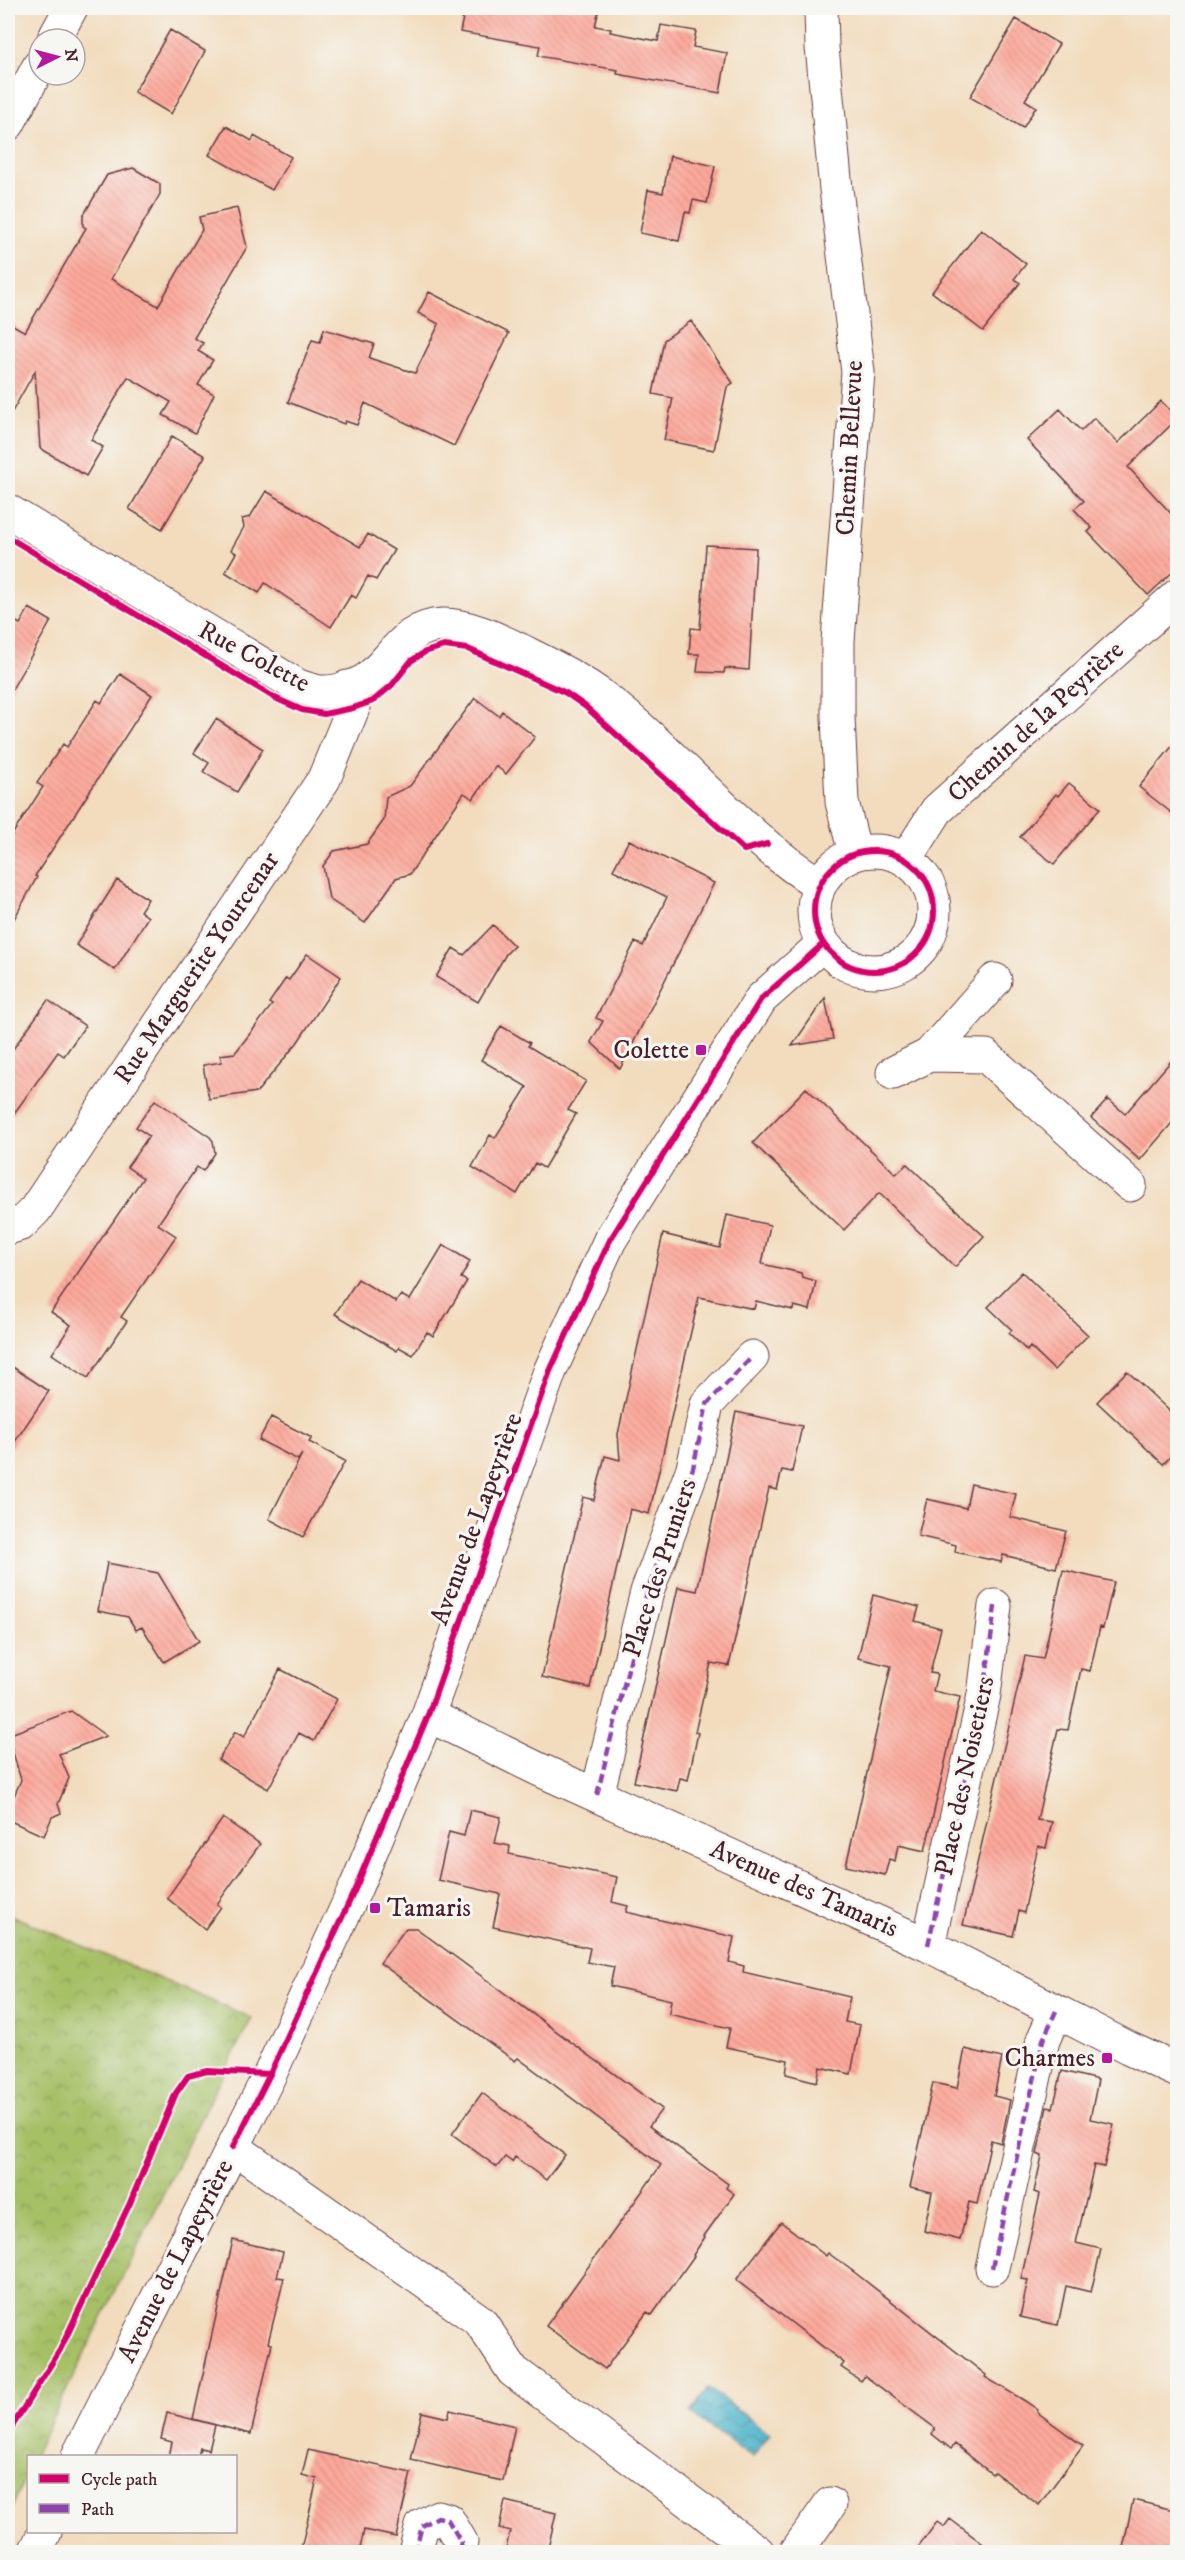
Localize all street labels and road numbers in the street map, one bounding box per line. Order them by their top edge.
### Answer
street label: Chemin Bellevue [829,360,871,536]
street label: Rue Colette [192,614,316,700]
street label: Chemin de la Peyrière [941,634,1131,810]
street label: Rue Marguerite Yourcenar [107,845,287,1091]
street label: Avenue de Lapeyrière [423,1408,531,1630]
street label: Place des Pruniers [616,1474,704,1662]
street label: Place des Noisetiers [928,1673,1002,1879]
street label: Avenue des Tamaris [705,1833,903,1945]
street label: Avenue de Lapeyrière [111,2154,241,2368]

